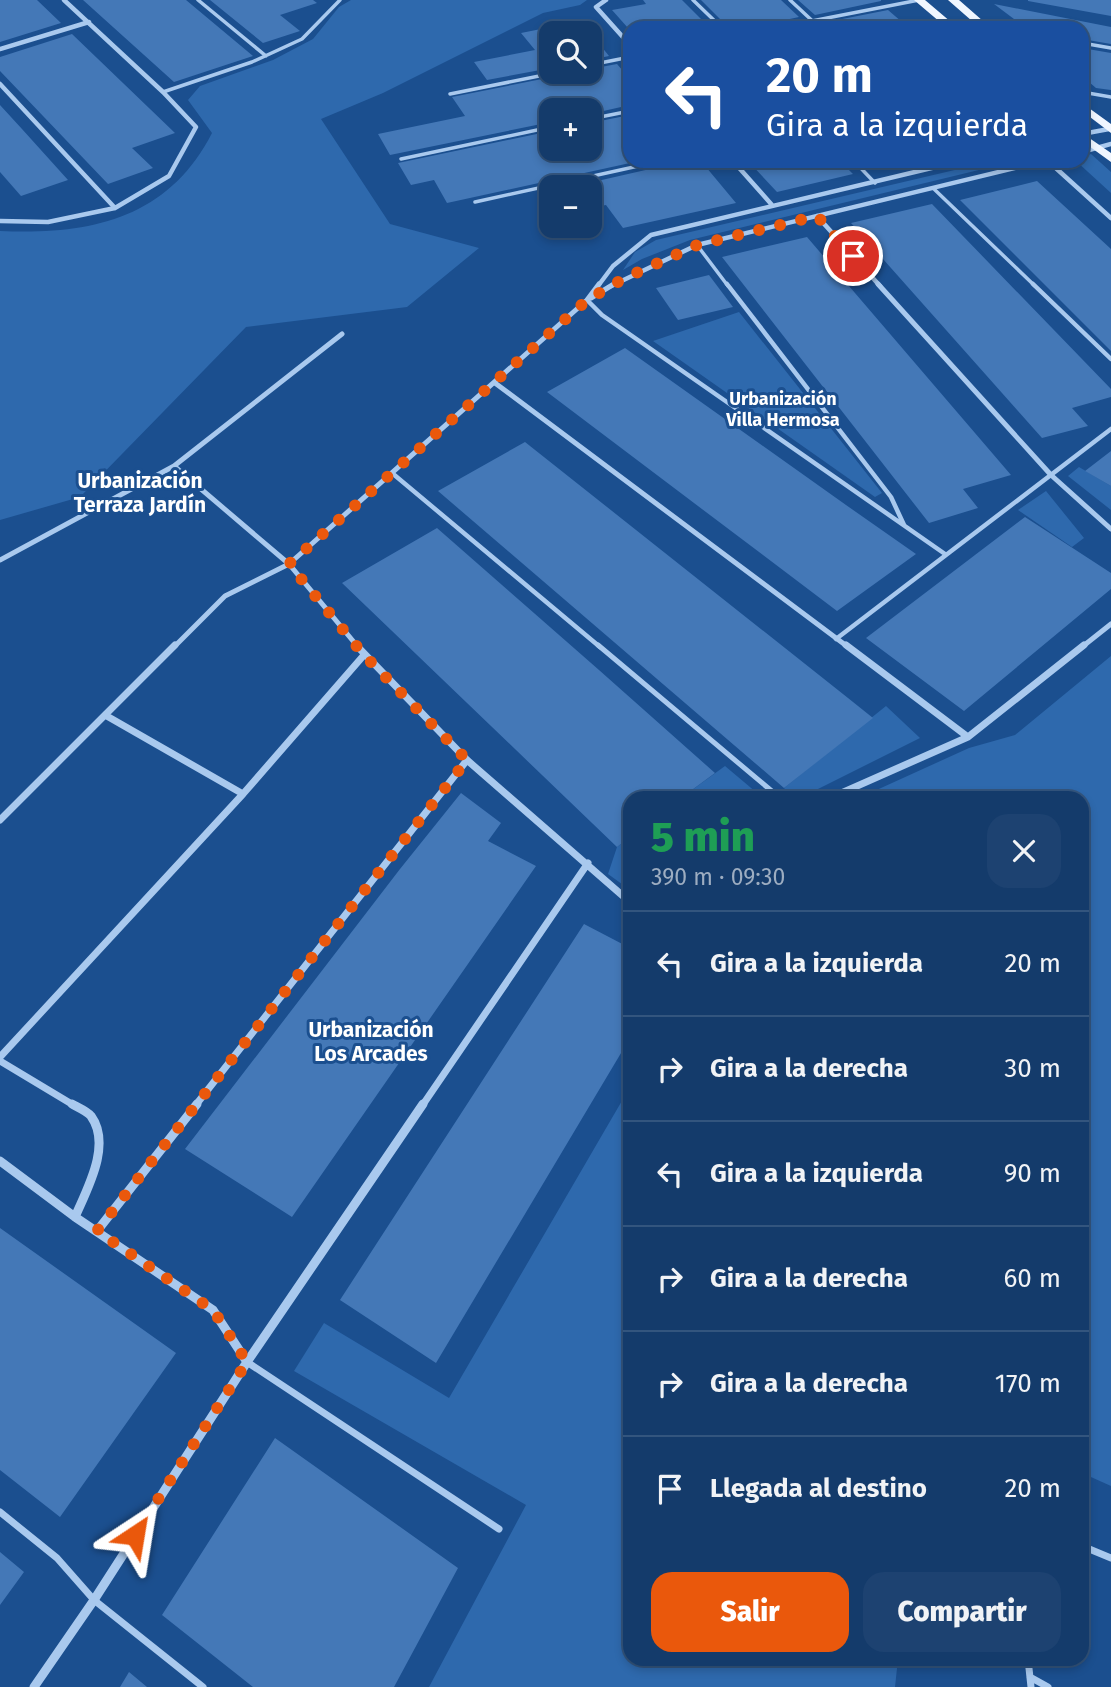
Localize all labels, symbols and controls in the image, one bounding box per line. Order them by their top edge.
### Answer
map controls [539,21,602,238]
button: search [539,21,602,84]
text: 20 m [766,46,873,105]
icon: left [651,49,742,140]
button: + [539,98,602,161]
text: Gira a la izquierda [766,106,1028,144]
button: − [539,175,602,238]
pin [823,226,883,286]
icon: arrive [834,237,872,275]
district label: Urbanización Villa Hermosa [725,388,840,431]
district label: Urbanización Terraza Jardín [74,468,206,518]
text: 5 min [651,812,755,862]
button: close [987,814,1061,888]
text: 390 m · 09:30 [651,863,785,891]
icon: left [651,945,689,983]
text: Gira a la izquierda [710,948,923,979]
text: 20 m [1004,948,1061,979]
district label: Urbanización Los Arcades [308,1017,434,1067]
icon: right [651,1050,689,1088]
text: Gira a la derecha [710,1053,908,1084]
text: 30 m [1004,1053,1061,1084]
icon: left [651,1155,689,1193]
text: Gira a la izquierda [710,1158,923,1189]
text: 90 m [1004,1158,1061,1189]
icon: right [651,1260,689,1298]
text: Gira a la derecha [710,1263,908,1294]
text: 60 m [1003,1263,1061,1294]
icon: right [651,1365,689,1403]
text: Gira a la derecha [710,1368,908,1399]
text: 170 m [995,1368,1061,1399]
icon: arrive [651,1470,689,1508]
text: Llegada al destino [710,1473,927,1504]
text: 20 m [1004,1473,1061,1504]
position arrow [98,1498,172,1572]
button: Salir [651,1572,849,1652]
button: Compartir [863,1572,1061,1652]

